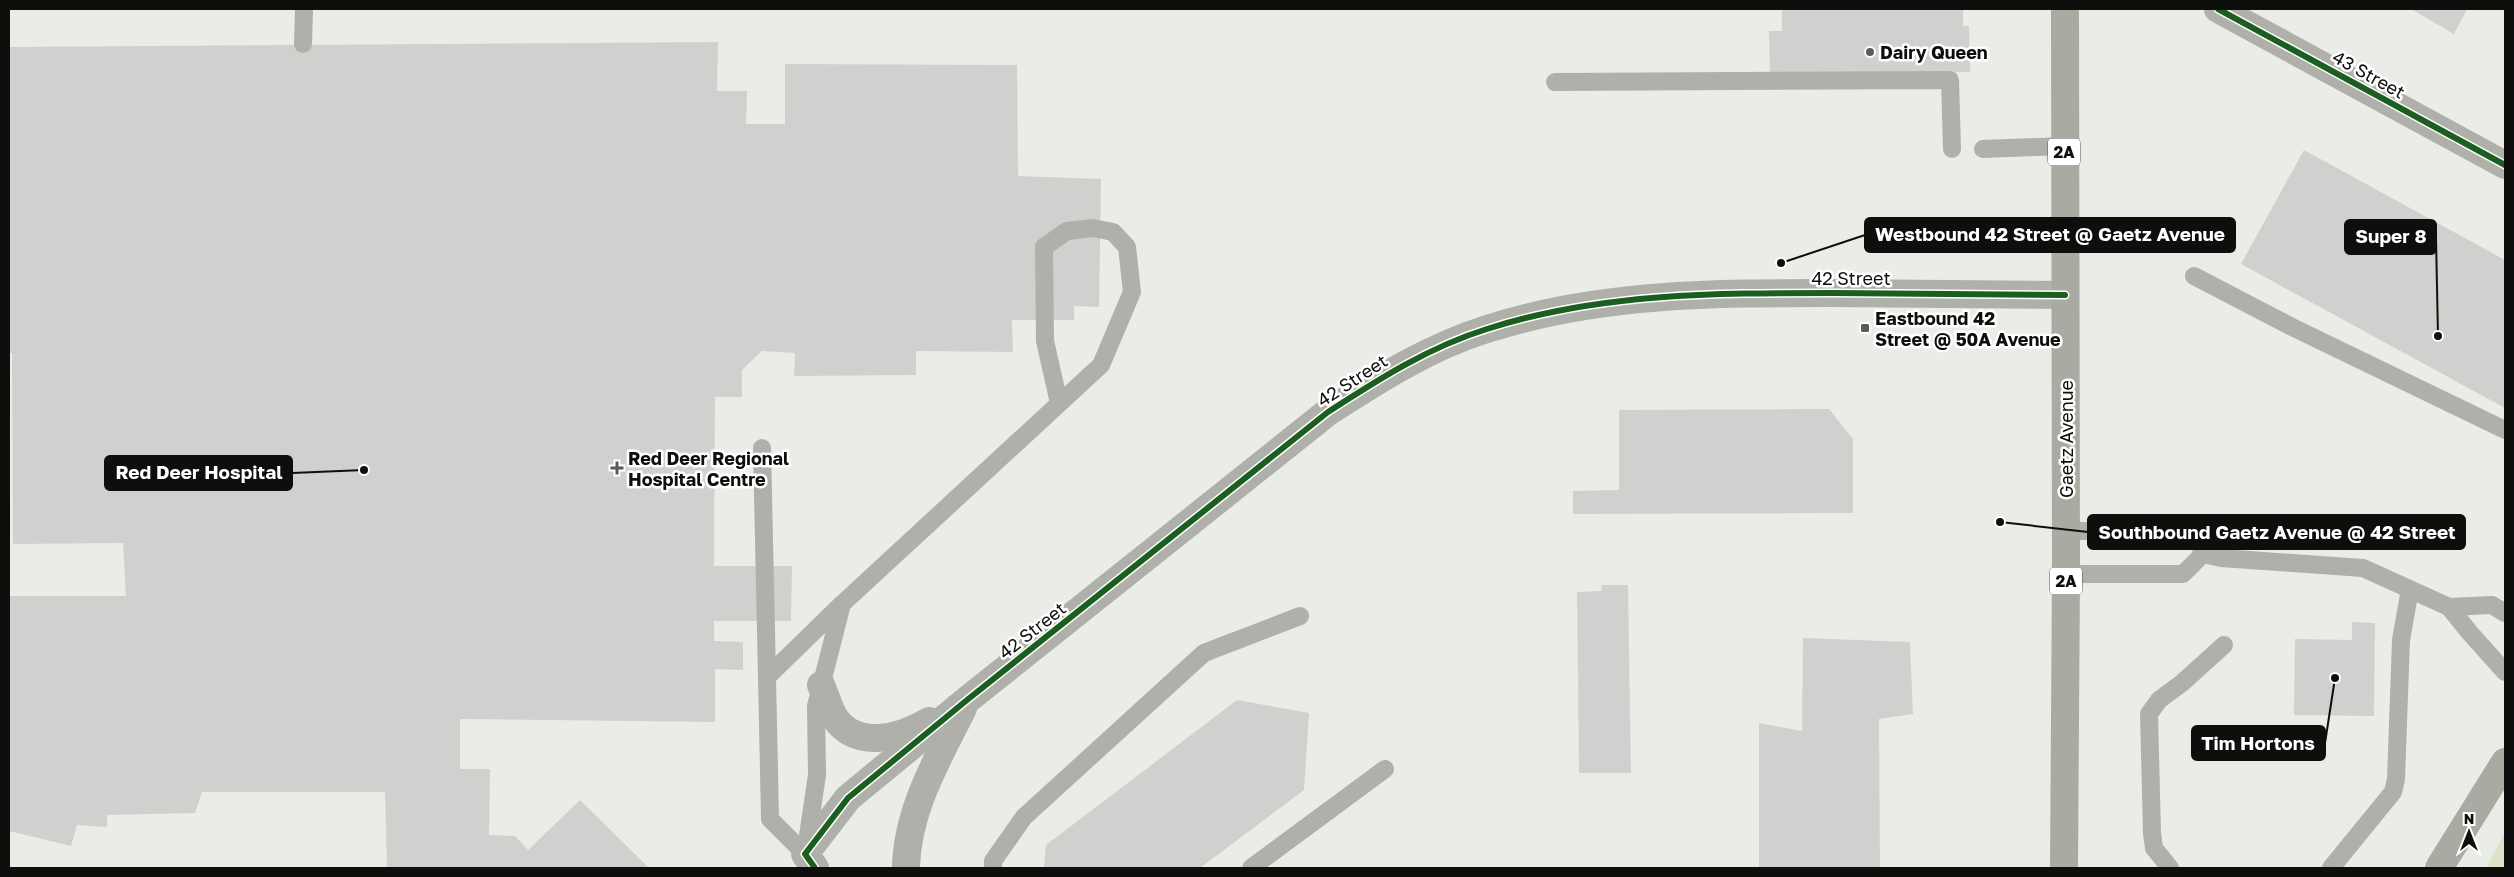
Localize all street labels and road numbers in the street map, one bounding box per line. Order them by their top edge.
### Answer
street label: 43 Street [2329,45,2409,103]
road number: 2A [2048,138,2080,166]
street label: 42 Street [1811,267,1891,289]
street label: 42 Street [1313,349,1391,411]
street label: Gaetz Avenue [2055,380,2077,498]
road number: 2A [2050,568,2082,594]
street label: 42 Street [994,597,1070,663]

